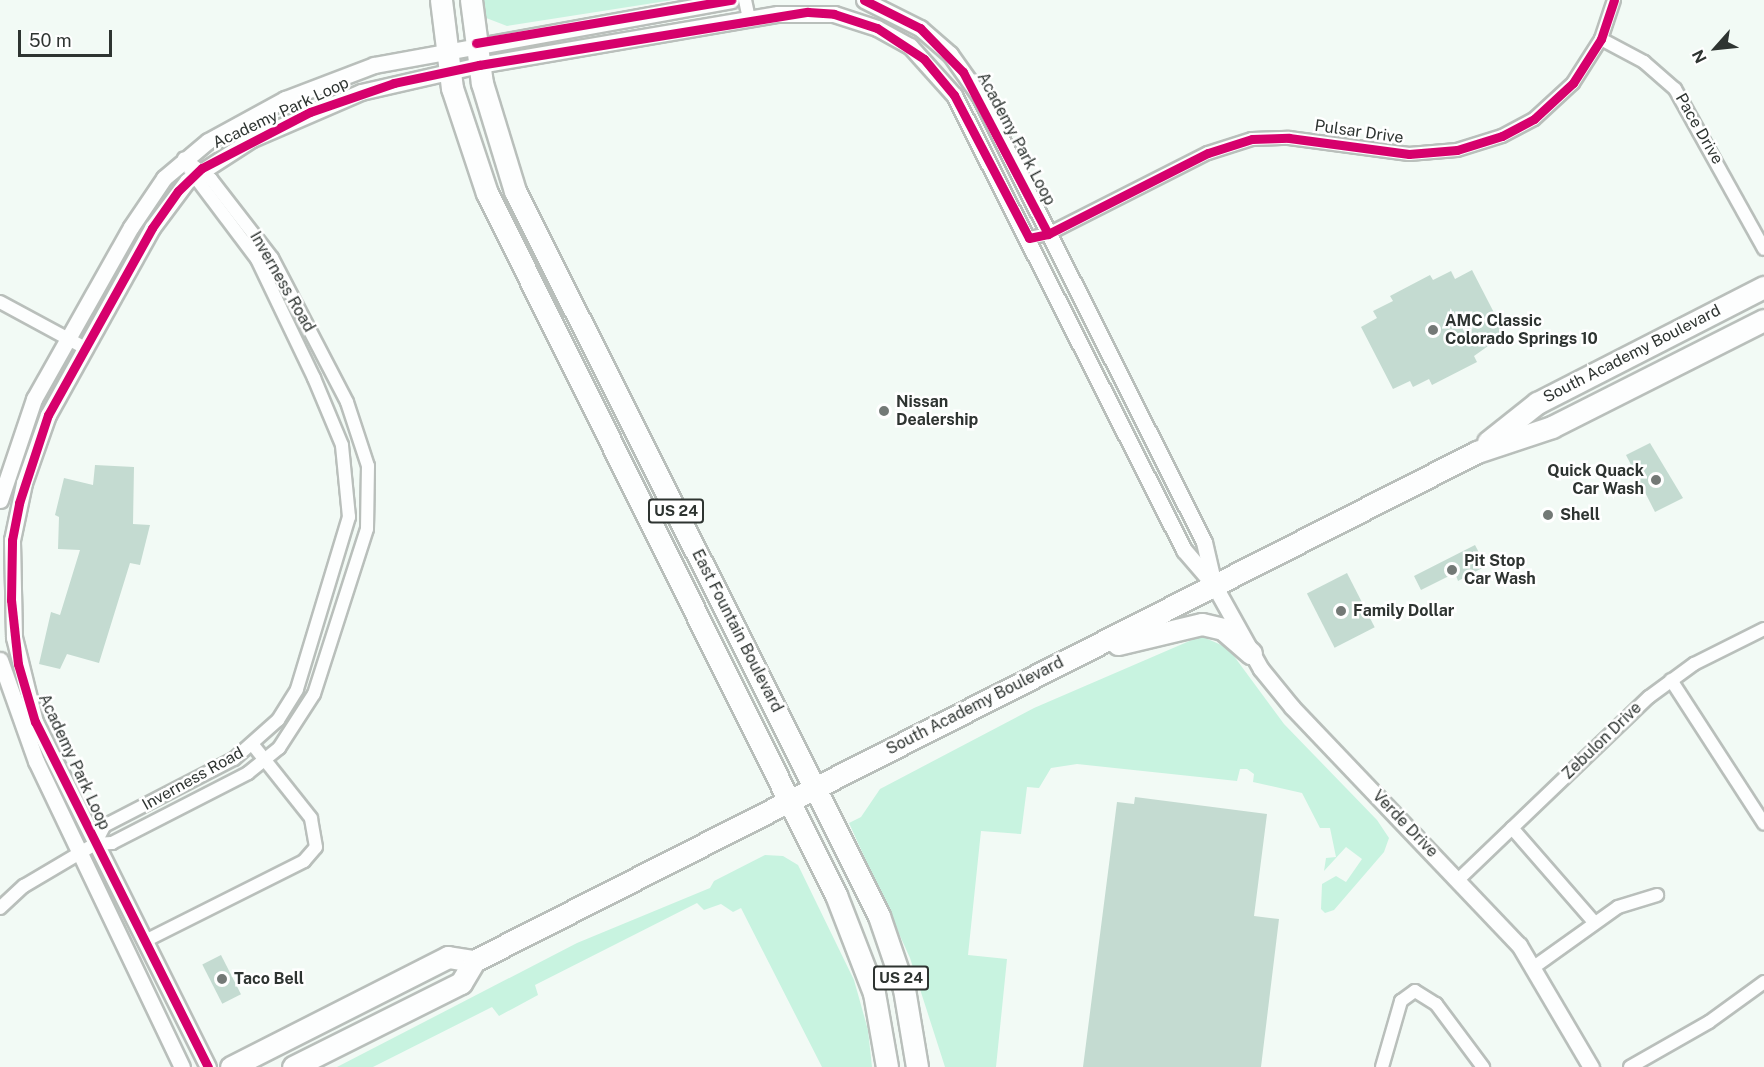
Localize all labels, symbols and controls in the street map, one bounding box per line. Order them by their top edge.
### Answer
scale bar [21,18,116,56]
north arrow [1686,18,1746,78]
text: 50 m [29,30,72,51]
text: N [1688,47,1711,66]
street label: Academy Park Loop [973,69,1059,209]
street label: Academy Park Loop [210,73,352,153]
street label: Pace Drive [1671,90,1727,168]
street label: Pulsar Drive [1313,116,1405,148]
street label: Inverness Road [245,228,319,336]
street label: South Academy Boulevard [1540,301,1724,407]
place label: AMC Classic Colorado Springs 10 [1445,311,1598,349]
marker: AMC Classic Colorado Springs 10 [1426,323,1440,337]
place label: Nissan Dealership [896,392,978,430]
marker: Nissan Dealership [877,404,891,418]
place label: Quick Quack Car Wash [1547,461,1644,499]
marker: Quick Quack Car Wash [1649,473,1663,487]
road number: US 24 [648,499,704,523]
place label: Shell [1560,505,1600,525]
marker: Shell [1541,508,1555,522]
street label: East Fountain Boulevard [688,546,786,716]
place label: Pit Stop Car Wash [1464,551,1536,589]
marker: Pit Stop Car Wash [1445,563,1459,577]
place label: Family Dollar [1353,601,1454,621]
marker: Family Dollar [1334,604,1348,618]
street label: South Academy Boulevard [883,653,1067,759]
street label: Academy Park Loop [34,691,114,833]
street label: Zebulon Drive [1558,698,1646,784]
street label: Inverness Road [139,743,247,815]
street label: Verde Drive [1368,786,1442,862]
road number: US 24 [872,966,930,990]
place label: Taco Bell [234,969,304,989]
marker: Taco Bell [215,972,229,986]

